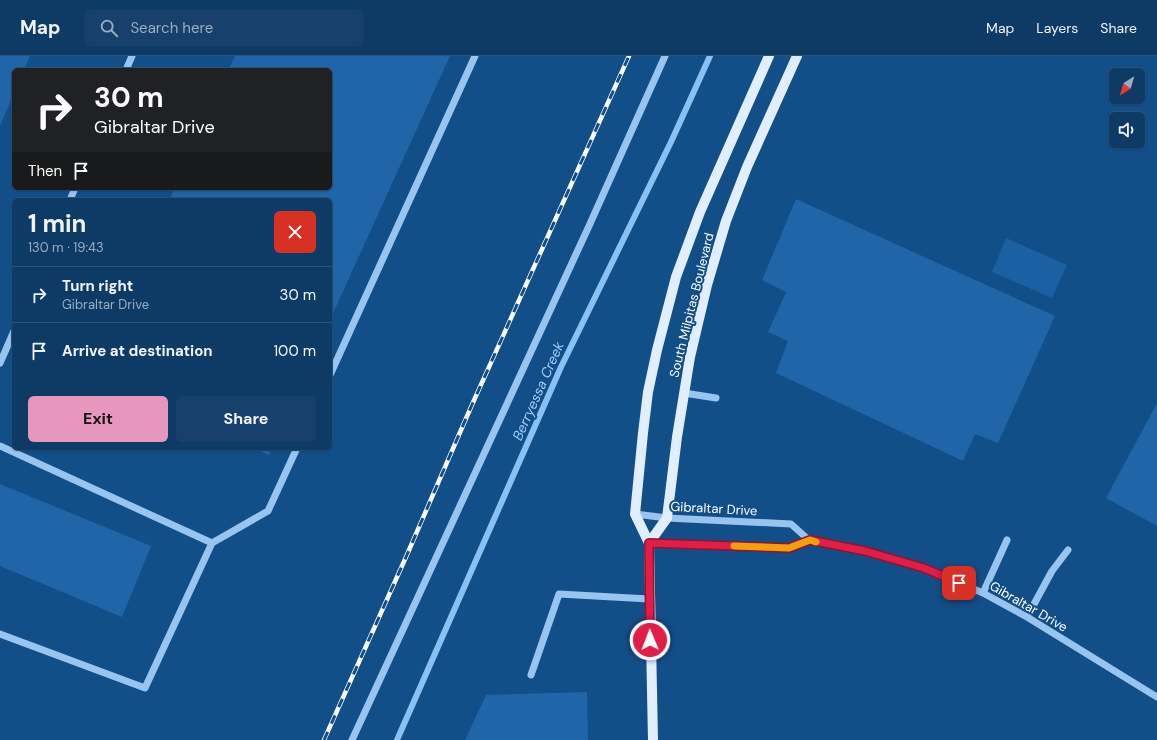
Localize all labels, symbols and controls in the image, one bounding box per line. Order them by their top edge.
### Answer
search box [84,10,364,46]
text: Map [20,15,60,40]
icon: search [98,17,120,39]
text: Search here [130,18,213,38]
text: Map [986,19,1014,37]
text: Layers [1036,19,1078,37]
text: Share [1100,19,1137,37]
north arrow [1109,68,1145,104]
map controls [1109,68,1145,148]
text: 30 m [94,79,164,116]
icon: right [28,84,80,136]
button: sound [1109,112,1145,148]
text: Gibraltar Drive [94,115,215,139]
icon: arrive [70,160,92,182]
text: Then [28,161,62,181]
text: 1 min [28,208,86,239]
button: close [274,211,316,253]
street label: South Milpitas Boulevard [665,231,718,379]
text: 130 m · 19:43 [28,239,104,256]
text: Turn right [62,276,133,296]
icon: right [28,284,50,306]
text: 30 m [280,285,316,305]
text: Gibraltar Drive [62,296,149,313]
water label: Berryessa Creek [508,338,568,443]
icon: arrive [28,340,50,362]
text: Arrive at destination [62,341,213,361]
text: 100 m [273,341,316,361]
button: Exit [28,396,168,442]
button: Share [176,396,316,442]
street label: Gibraltar Drive [670,498,758,519]
pin [942,566,976,600]
icon: arrive [948,572,970,594]
street label: Gibraltar Drive [987,577,1071,636]
position arrow [629,619,671,661]

